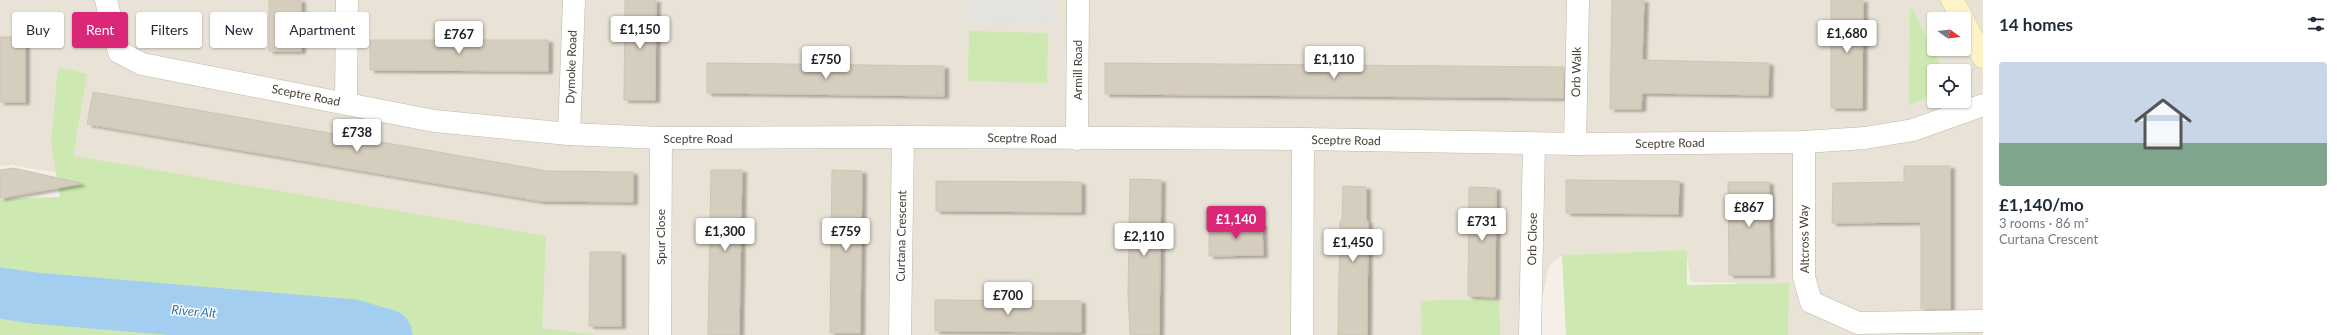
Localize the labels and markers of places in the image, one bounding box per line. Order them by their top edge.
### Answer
pin: £1,150 [607,16,673,50]
pin: £1,680 [1814,20,1880,54]
pin: £767 [435,21,483,55]
pin: £750 [802,46,850,80]
pin: £1,110 [1301,46,1367,80]
pin: £738 [333,119,381,153]
pin: £867 [1725,194,1773,228]
pin: £1,140 [1203,206,1269,240]
pin: £731 [1458,208,1506,242]
pin: £1,300 [692,218,758,252]
pin: £759 [822,218,870,252]
pin: £2,110 [1111,223,1177,257]
pin: £1,450 [1320,229,1386,263]
pin: £700 [984,282,1032,316]

